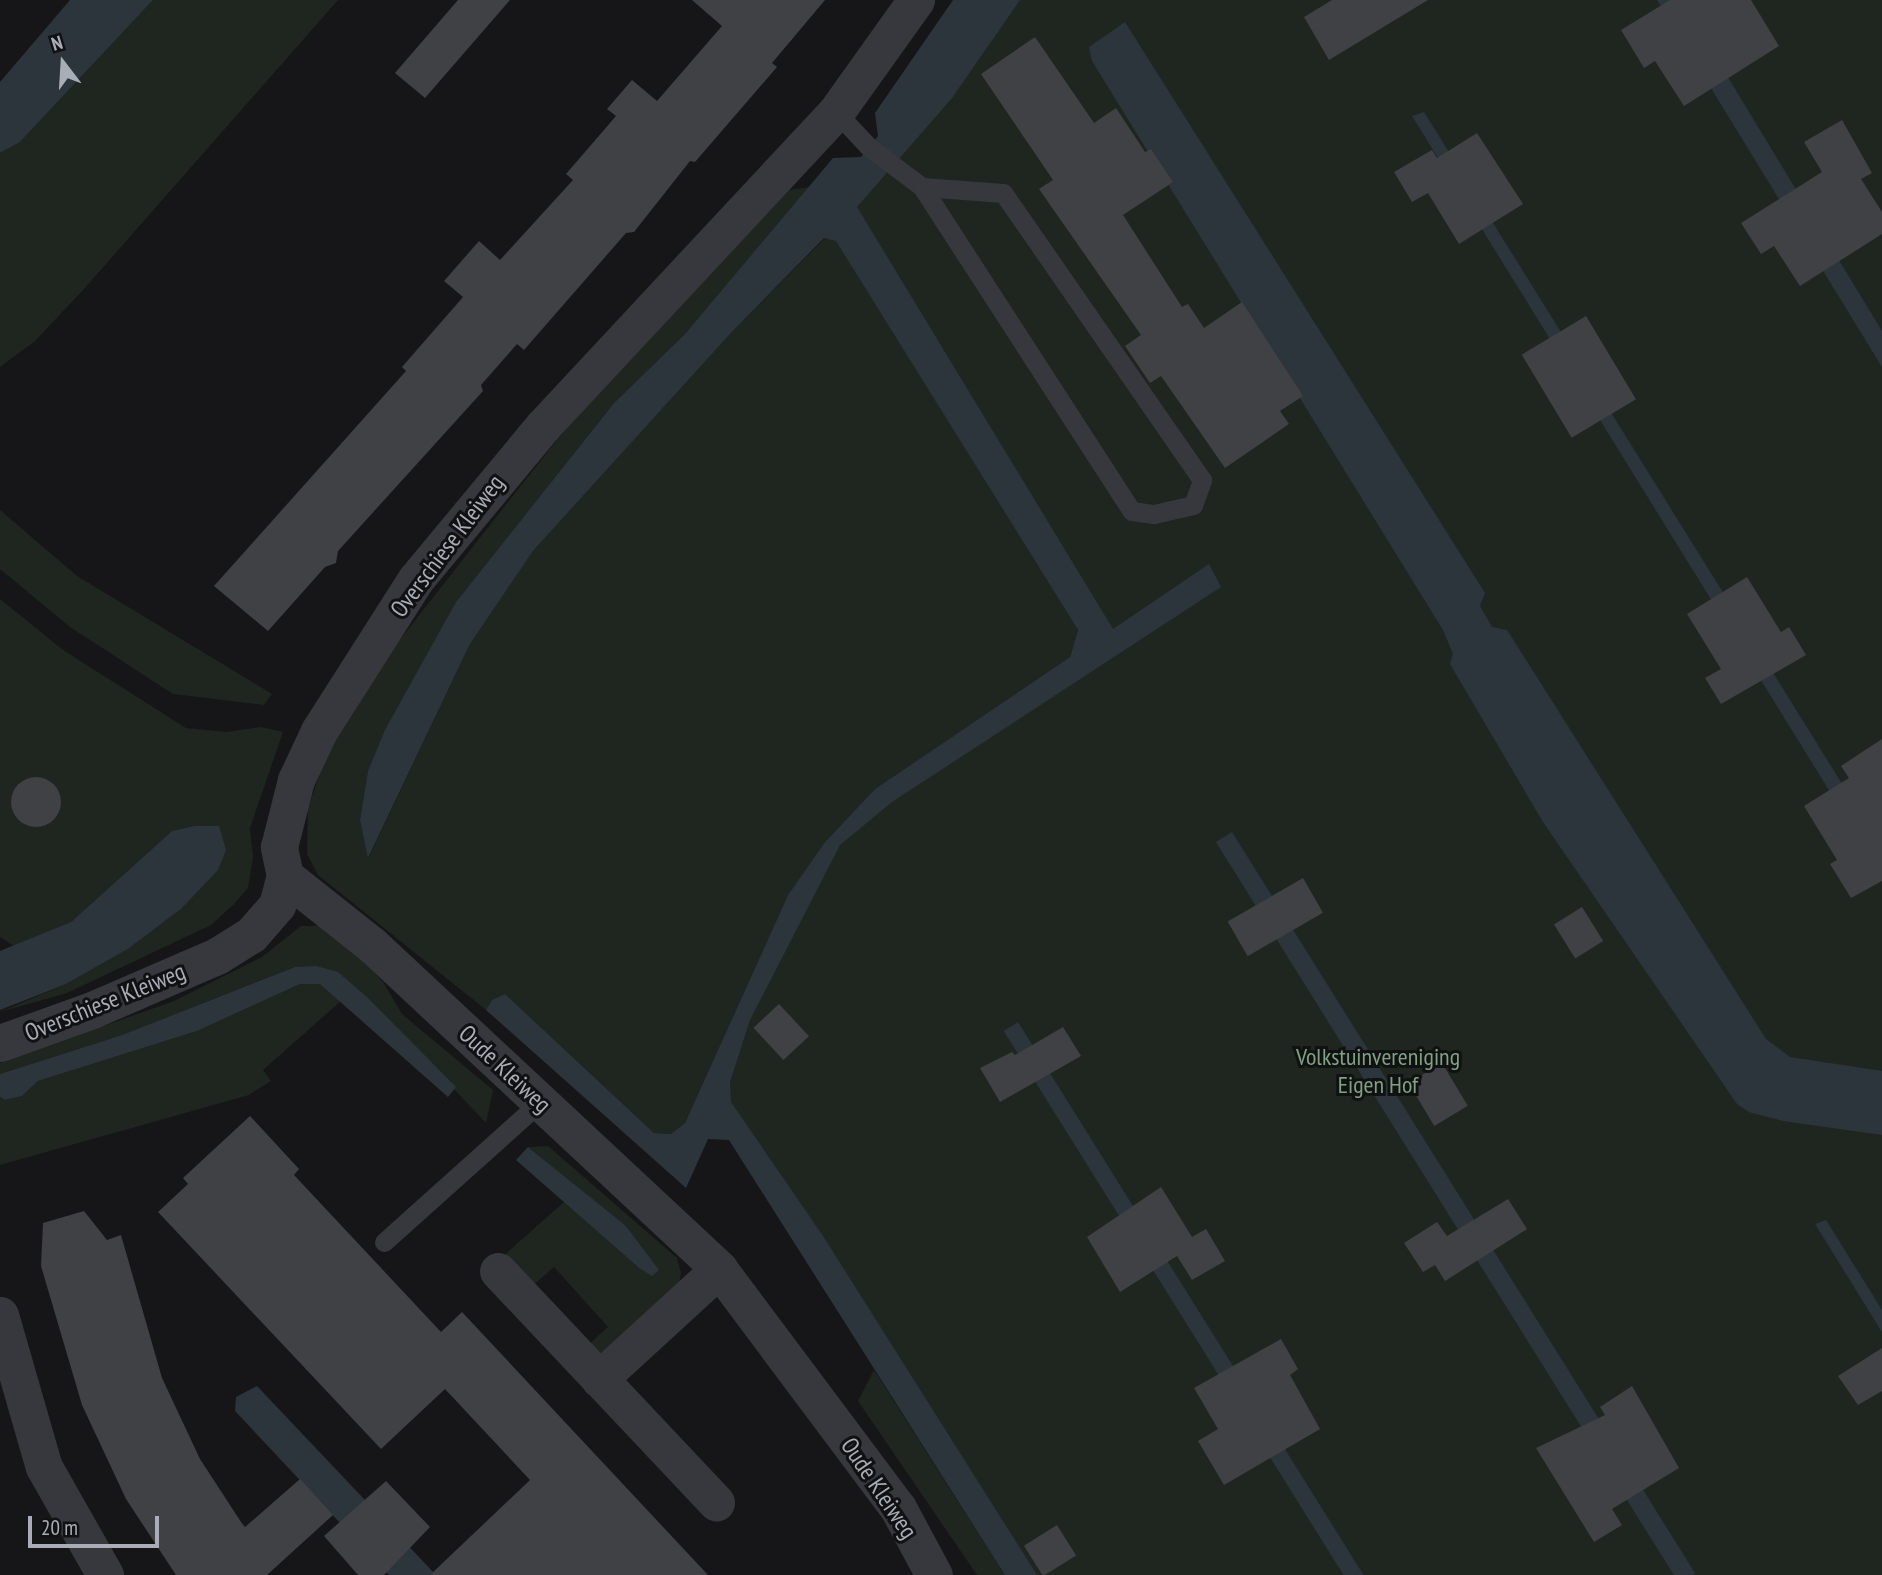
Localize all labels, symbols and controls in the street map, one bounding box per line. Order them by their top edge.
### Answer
north arrow [28,28,98,98]
text: N [48,30,65,56]
street label: Overschiese Kleiweg [384,469,510,623]
street label: Overschiese Kleiweg [20,957,190,1047]
street label: Oude Kleiweg [453,1019,557,1119]
park label: Volkstuinvereniging Eigen Hof [1296,1043,1460,1099]
street label: Oude Kleiweg [835,1432,923,1544]
scale bar [32,1502,163,1546]
text: 20 m [41,1514,78,1541]

